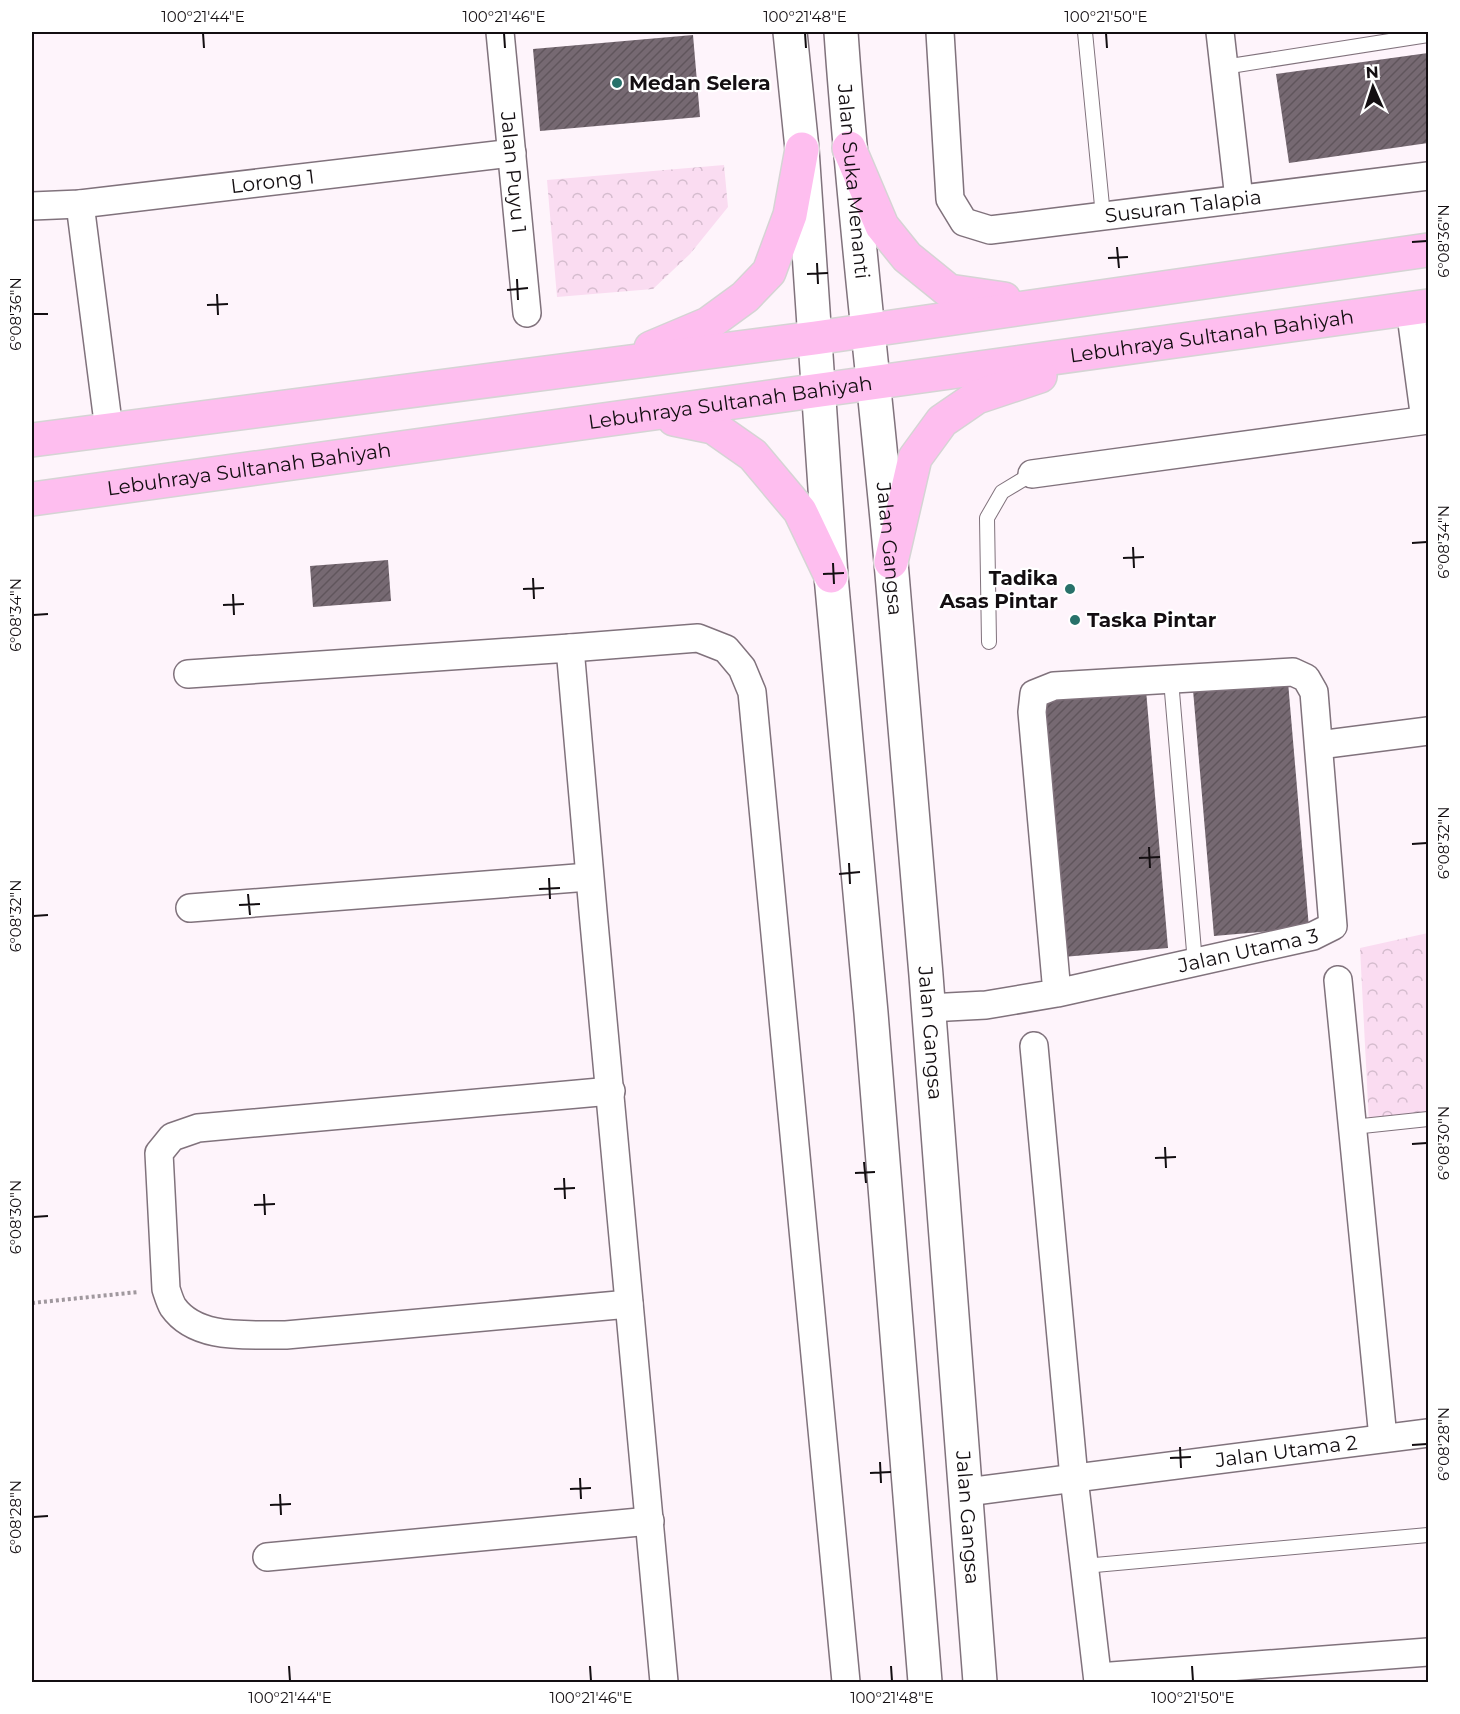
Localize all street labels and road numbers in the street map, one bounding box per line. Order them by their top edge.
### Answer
street label: Jalan Suka Menanti [833,82,875,280]
street label: Jalan Puyu 1 [496,109,531,234]
street label: Lorong 1 [229,164,316,198]
street label: Susuran Talapia [1103,185,1263,228]
street label: Lebuhraya Sultanah Bahiyah [1068,304,1355,367]
street label: Lebuhraya Sultanah Bahiyah [587,371,874,434]
street label: Lebuhraya Sultanah Bahiyah [105,437,393,501]
street label: Jalan Gangsa [871,480,908,616]
street label: Jalan Utama 3 [1175,923,1321,978]
street label: Jalan Gangsa [913,964,948,1101]
street label: Jalan Utama 2 [1213,1430,1359,1472]
street label: Jalan Gangsa [951,1449,985,1585]

